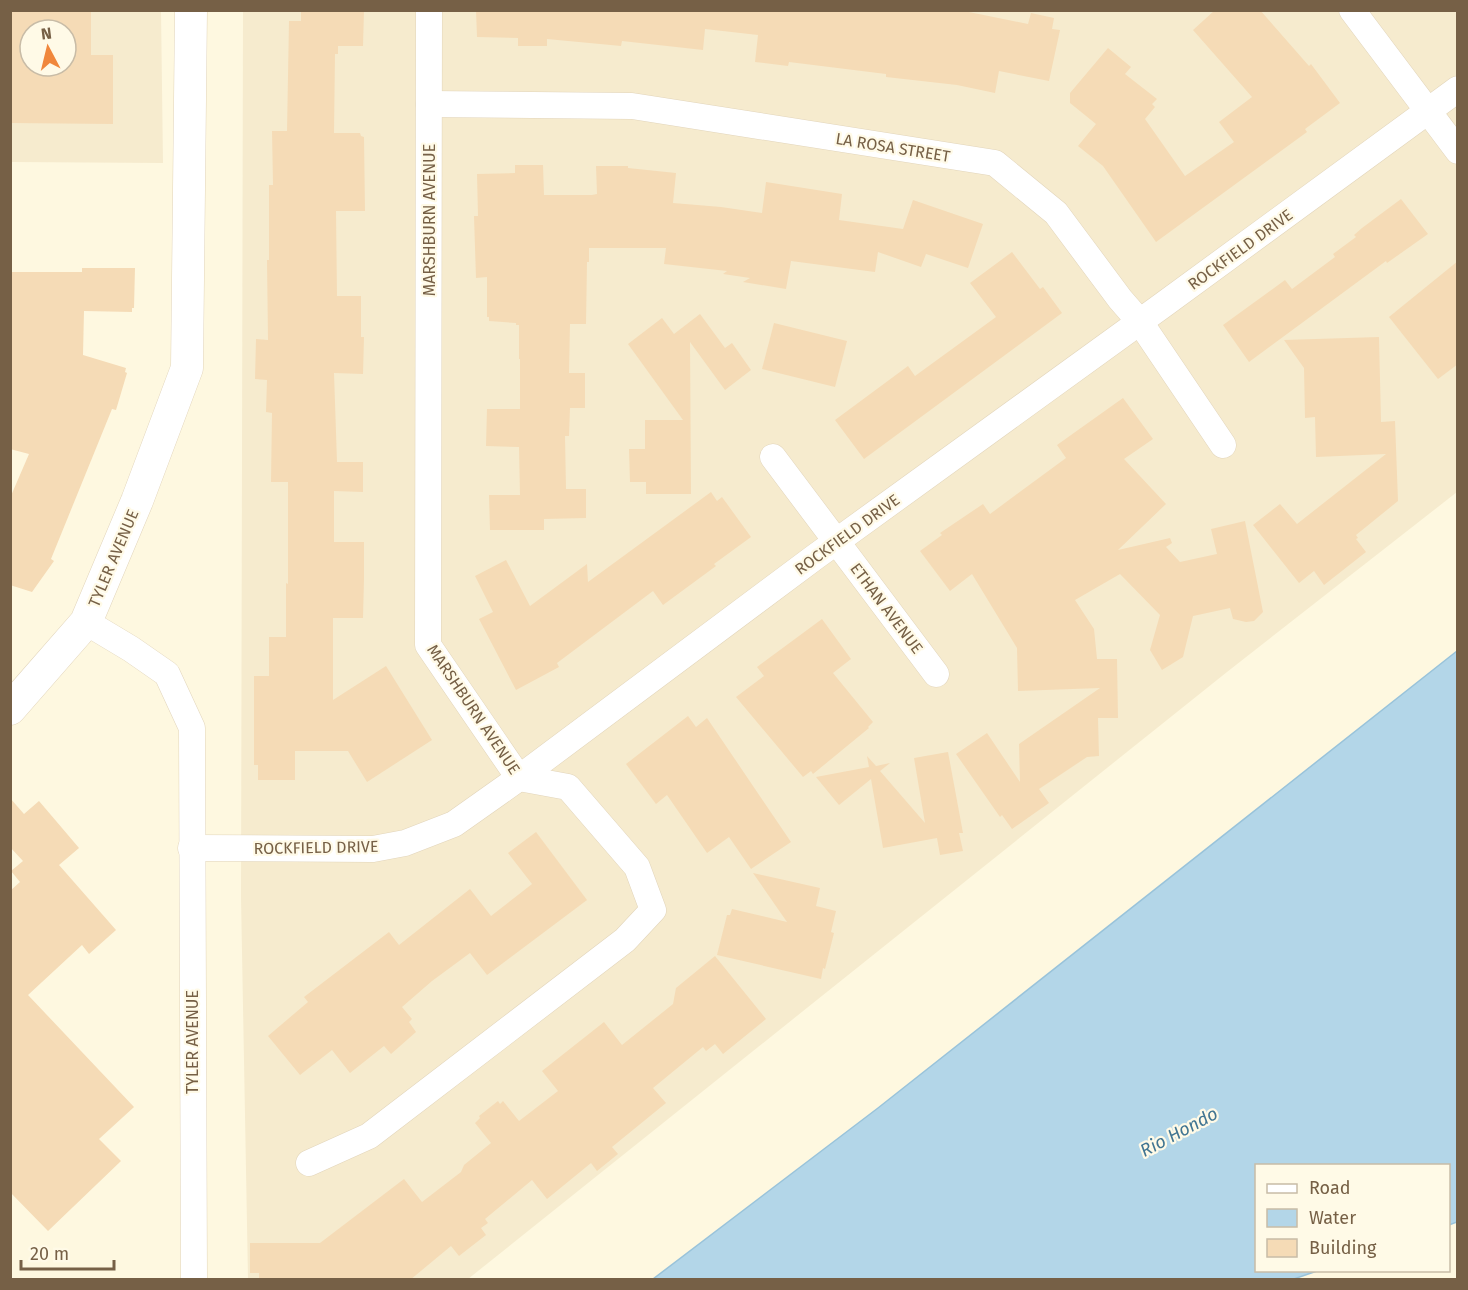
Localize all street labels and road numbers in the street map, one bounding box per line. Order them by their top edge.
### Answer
street label: LA ROSA STREET [834,129,952,166]
street label: MARSHBURN AVENUE [420,144,439,296]
street label: ROCKFIELD DRIVE [1184,205,1296,294]
street label: ROCKFIELD DRIVE [791,490,903,579]
street label: TYLER AVENUE [84,507,143,610]
street label: ETHAN AVENUE [846,559,927,657]
street label: MARSHBURN AVENUE [423,641,524,778]
street label: ROCKFIELD DRIVE [253,837,379,858]
street label: TYLER AVENUE [183,990,202,1094]

